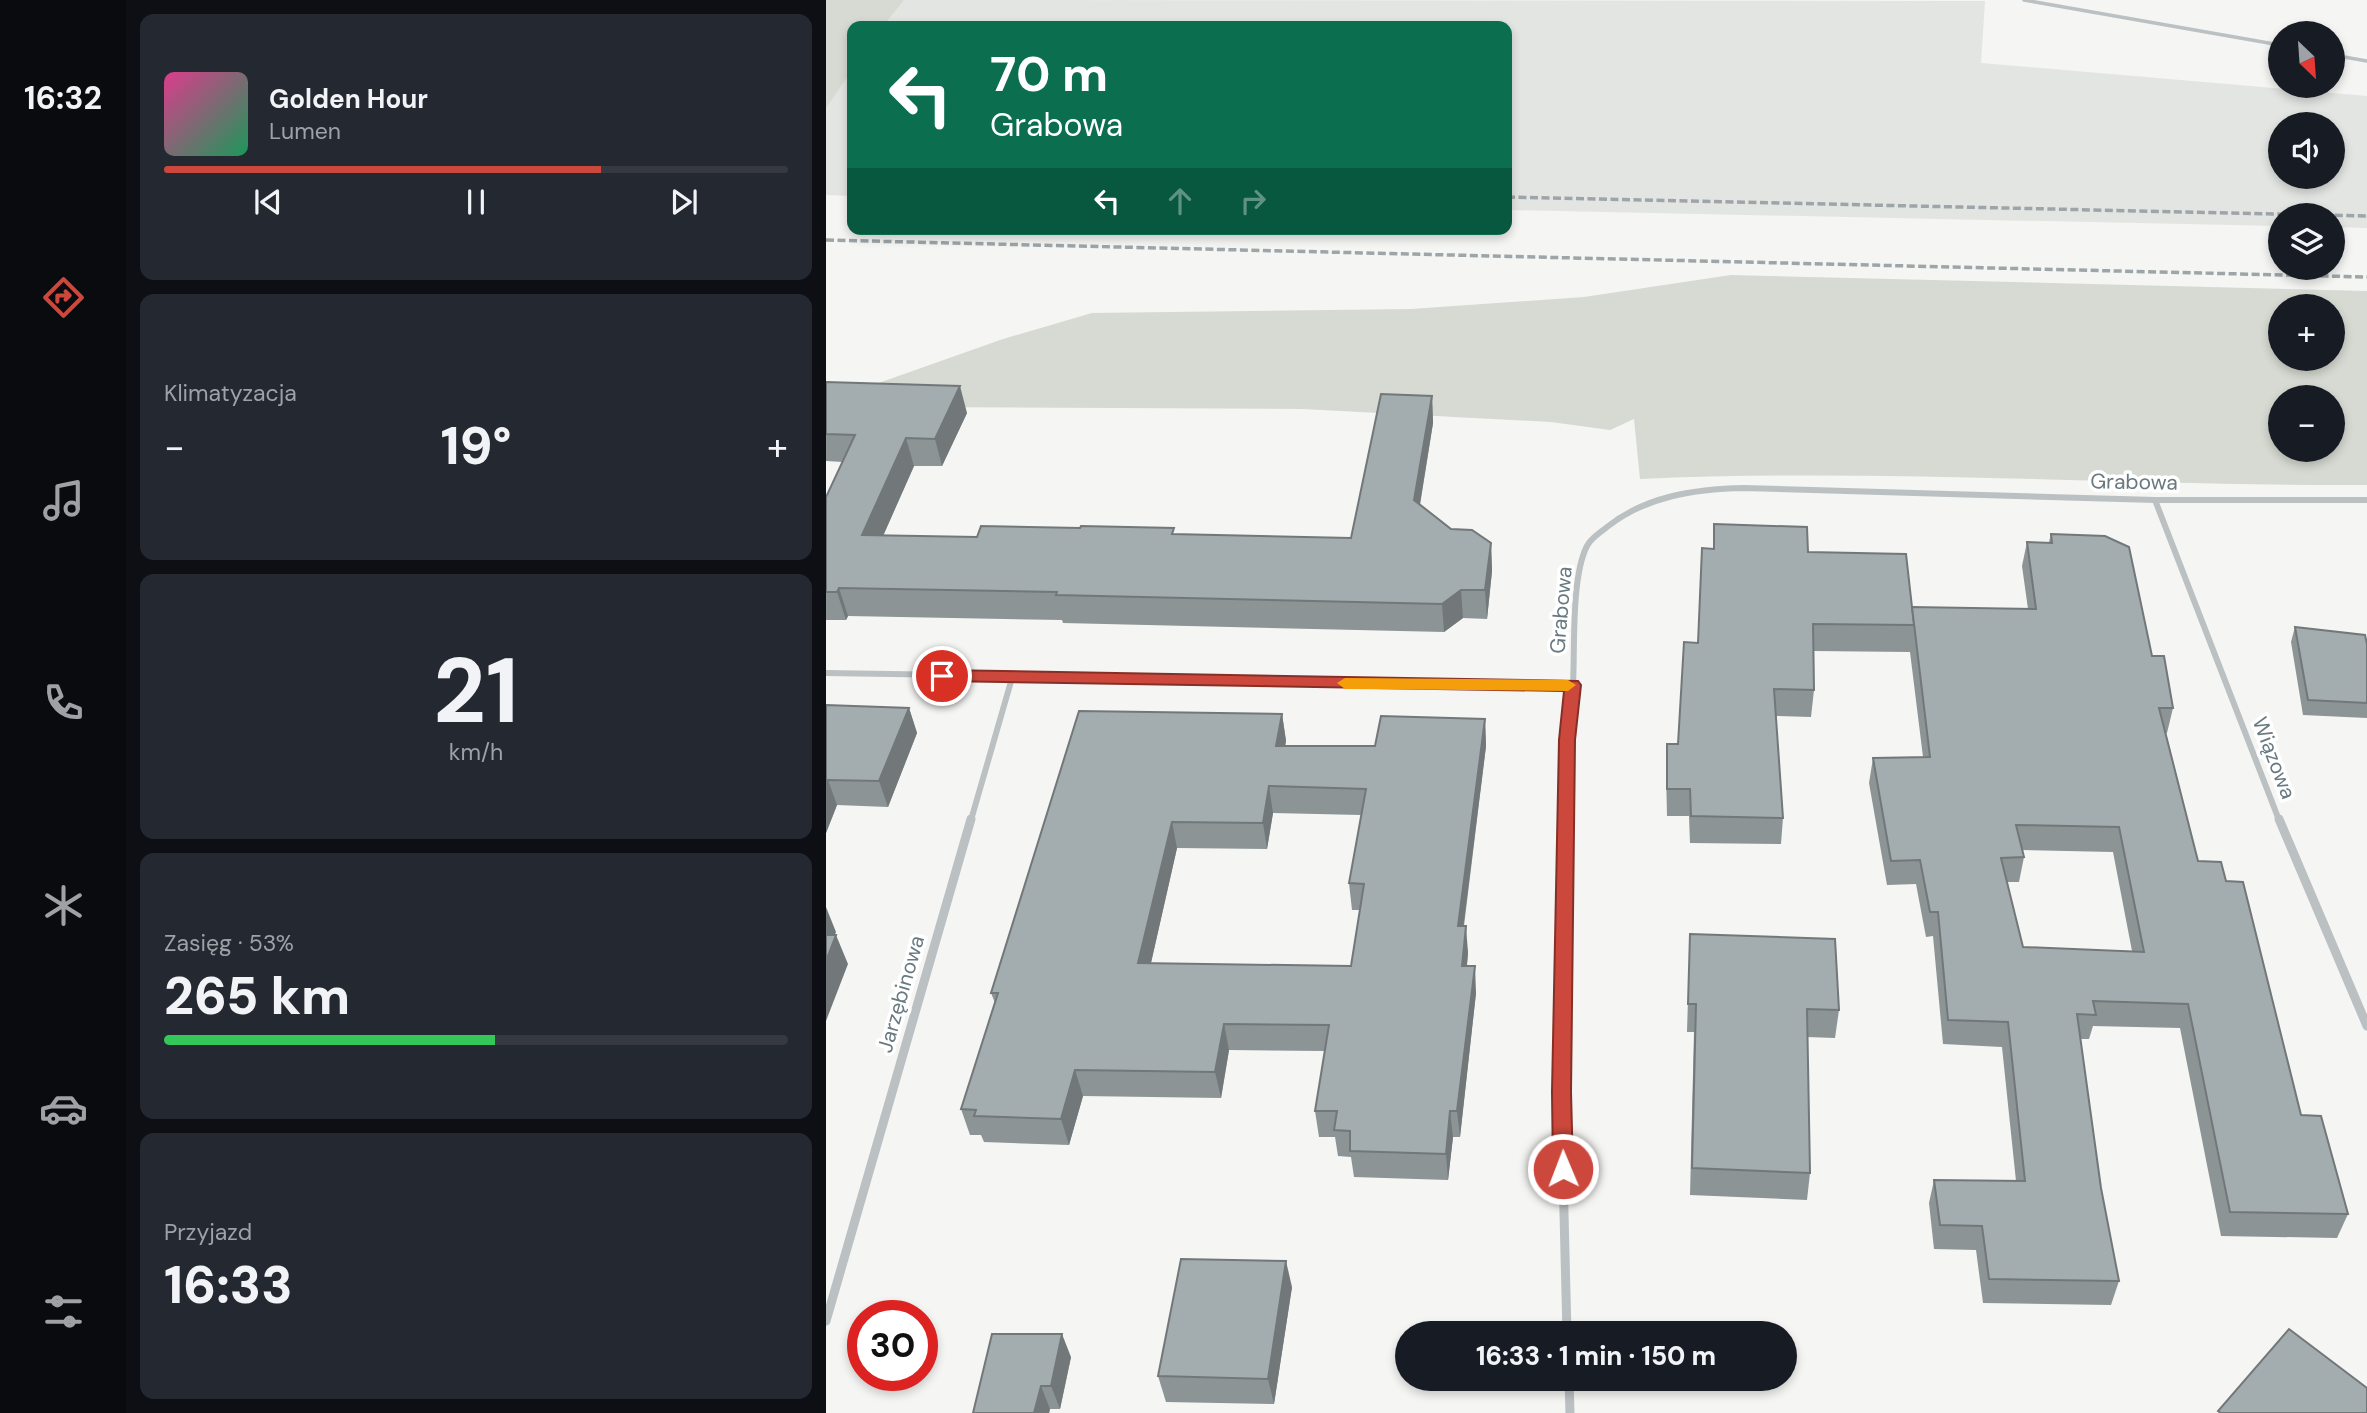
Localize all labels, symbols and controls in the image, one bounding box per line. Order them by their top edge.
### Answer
north arrow [2268,21,2345,98]
map controls [2268,21,2345,462]
text: 70 m [990,42,1108,106]
icon: left [875,49,966,140]
text: 16:32 [24,77,102,119]
text: Golden Hour [269,82,428,116]
text: Grabowa [990,104,1123,146]
button: sound [2268,112,2345,189]
text: Lumen [269,116,341,146]
icon: left [1088,182,1126,220]
icon: ahead [1161,182,1199,220]
icon: right [1234,182,1272,220]
icon: previous [249,183,287,221]
icon: pause [457,183,495,221]
icon: next [665,183,703,221]
button: layers [2268,203,2345,280]
icon: directions [39,273,88,322]
button: + [2268,294,2345,371]
text: Klimatyzacja [164,378,297,408]
button: − [2268,385,2345,462]
text: 19° [440,412,512,480]
text: − [164,422,185,472]
text: + [767,422,788,472]
street label: Grabowa [2090,467,2178,497]
icon: music [39,476,88,525]
street label: Grabowa [1543,565,1579,655]
text: 21 [433,632,519,750]
pin [912,646,972,706]
icon: arrive [923,657,961,695]
icon: phone [39,678,88,727]
street label: Wiązowa [2246,713,2302,803]
text: km/h [449,737,503,767]
icon: climate [39,881,88,930]
text: Zasięg · 53% [164,928,294,958]
street label: Jarzębinowa [871,932,931,1056]
text: 265 km [164,962,350,1030]
icon: car [39,1084,88,1133]
position arrow [1526,1132,1600,1206]
text: Przyjazd [164,1217,252,1247]
text: 16:33 [164,1251,293,1319]
icon: filters [39,1287,88,1336]
speed limit sign: 30 [847,1300,938,1391]
text: 16:33 · 1 min · 150 m [1476,1339,1716,1373]

